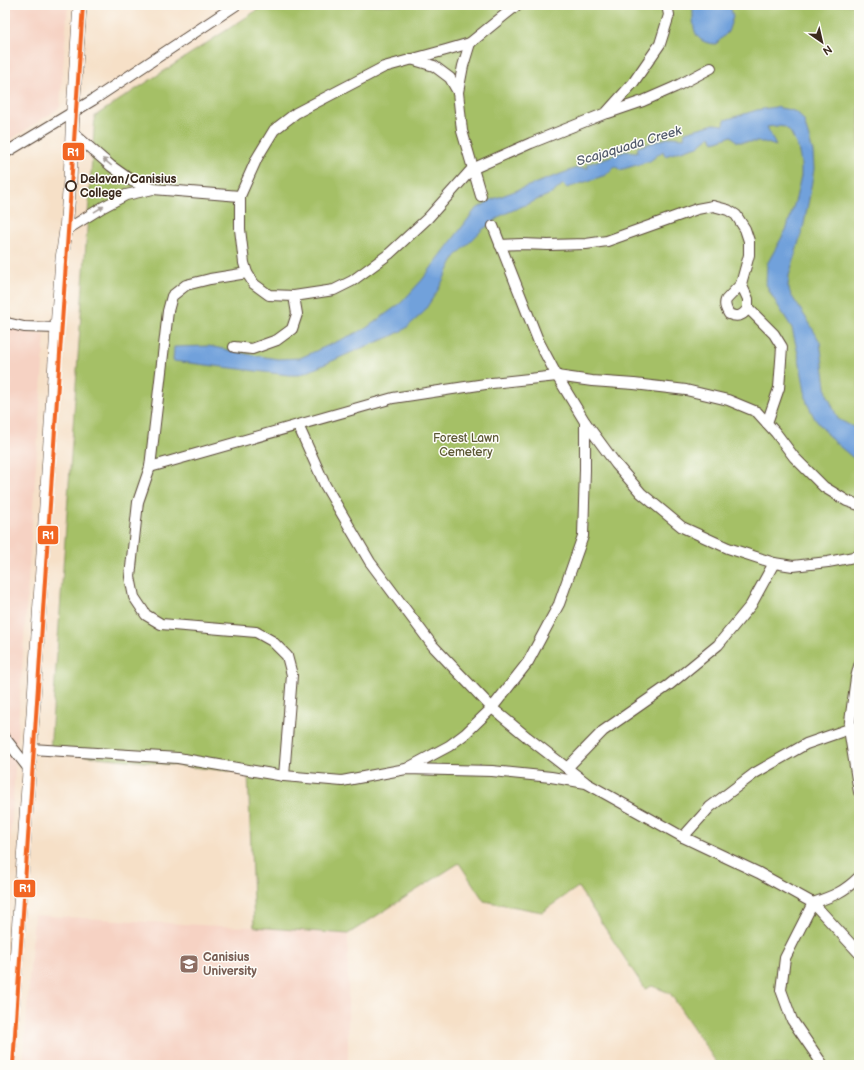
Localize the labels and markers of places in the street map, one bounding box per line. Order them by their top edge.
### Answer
place label: Delavan/Canisius College [80,172,177,201]
marker: Delavan/Canisius College [65,180,77,192]
place label: Canisius University [203,950,257,979]
school or university icon: Canisius University [178,953,200,975]

